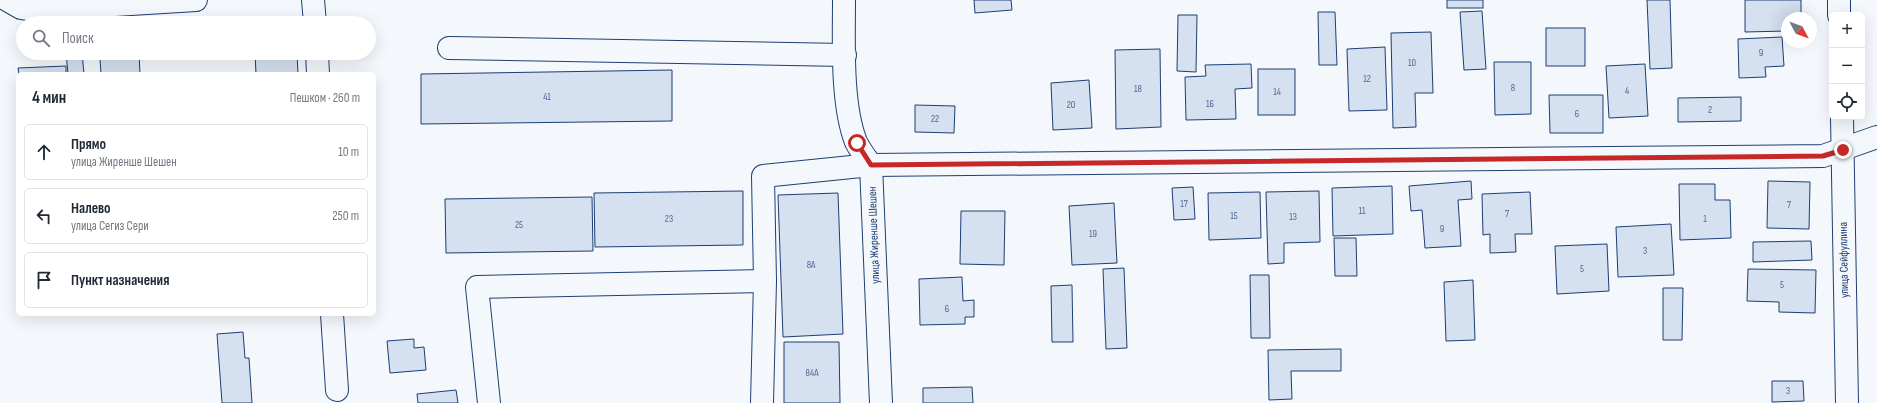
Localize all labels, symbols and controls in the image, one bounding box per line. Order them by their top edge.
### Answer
north arrow [1781,12,1817,48]
map controls [1829,12,1865,120]
button: + [1829,12,1865,48]
search box [16,16,376,60]
icon: search [30,27,52,49]
text: Поиск [62,29,94,48]
house number: 9 [1759,47,1763,59]
button: − [1829,48,1865,84]
house number: 10 [1408,57,1416,69]
house number: 12 [1363,73,1371,85]
house number: 8 [1511,82,1515,94]
house number: 18 [1134,83,1142,95]
button: locate [1829,84,1865,120]
house number: 4 [1625,85,1629,97]
house number: 14 [1273,86,1281,98]
text: 4 мин [32,88,66,108]
text: Пешком · 260 m [290,90,360,106]
house number: 41 [543,91,551,103]
house number: 16 [1206,98,1214,110]
house number: 20 [1067,99,1075,111]
house number: 2 [1708,104,1712,116]
house number: 6 [1575,108,1579,120]
house number: 22 [931,113,939,125]
route start [848,134,866,152]
text: Прямо [71,135,106,154]
icon: ahead [33,141,55,163]
route end [1834,141,1852,159]
text: 10 m [338,144,359,160]
text: улица Жиренше Шешен [71,154,177,170]
street label: улица Жиренше Шешен [865,186,883,284]
house number: 17 [1180,198,1188,210]
text: Налево [71,199,111,218]
house number: 7 [1787,199,1791,211]
icon: left [33,205,55,227]
house number: 11 [1359,205,1366,217]
text: 250 m [332,208,359,224]
house number: 7 [1505,208,1509,220]
house number: 15 [1230,210,1238,222]
house number: 13 [1289,211,1297,223]
house number: 23 [665,213,673,225]
house number: 1 [1703,213,1707,225]
text: улица Сегиз Сери [71,218,149,234]
house number: 25 [515,219,523,231]
street label: улица Сейфуллина [1836,221,1852,298]
house number: 9 [1440,223,1444,235]
house number: 19 [1089,228,1097,240]
house number: 3 [1643,245,1647,257]
house number: 8А [807,259,816,271]
house number: 5 [1580,263,1584,275]
icon: arrive [33,269,55,291]
text: Пункт назначения [71,271,169,290]
house number: 5 [1780,279,1784,291]
house number: 6 [945,303,949,315]
house number: 84А [805,367,819,379]
house number: 3 [1786,385,1790,397]

